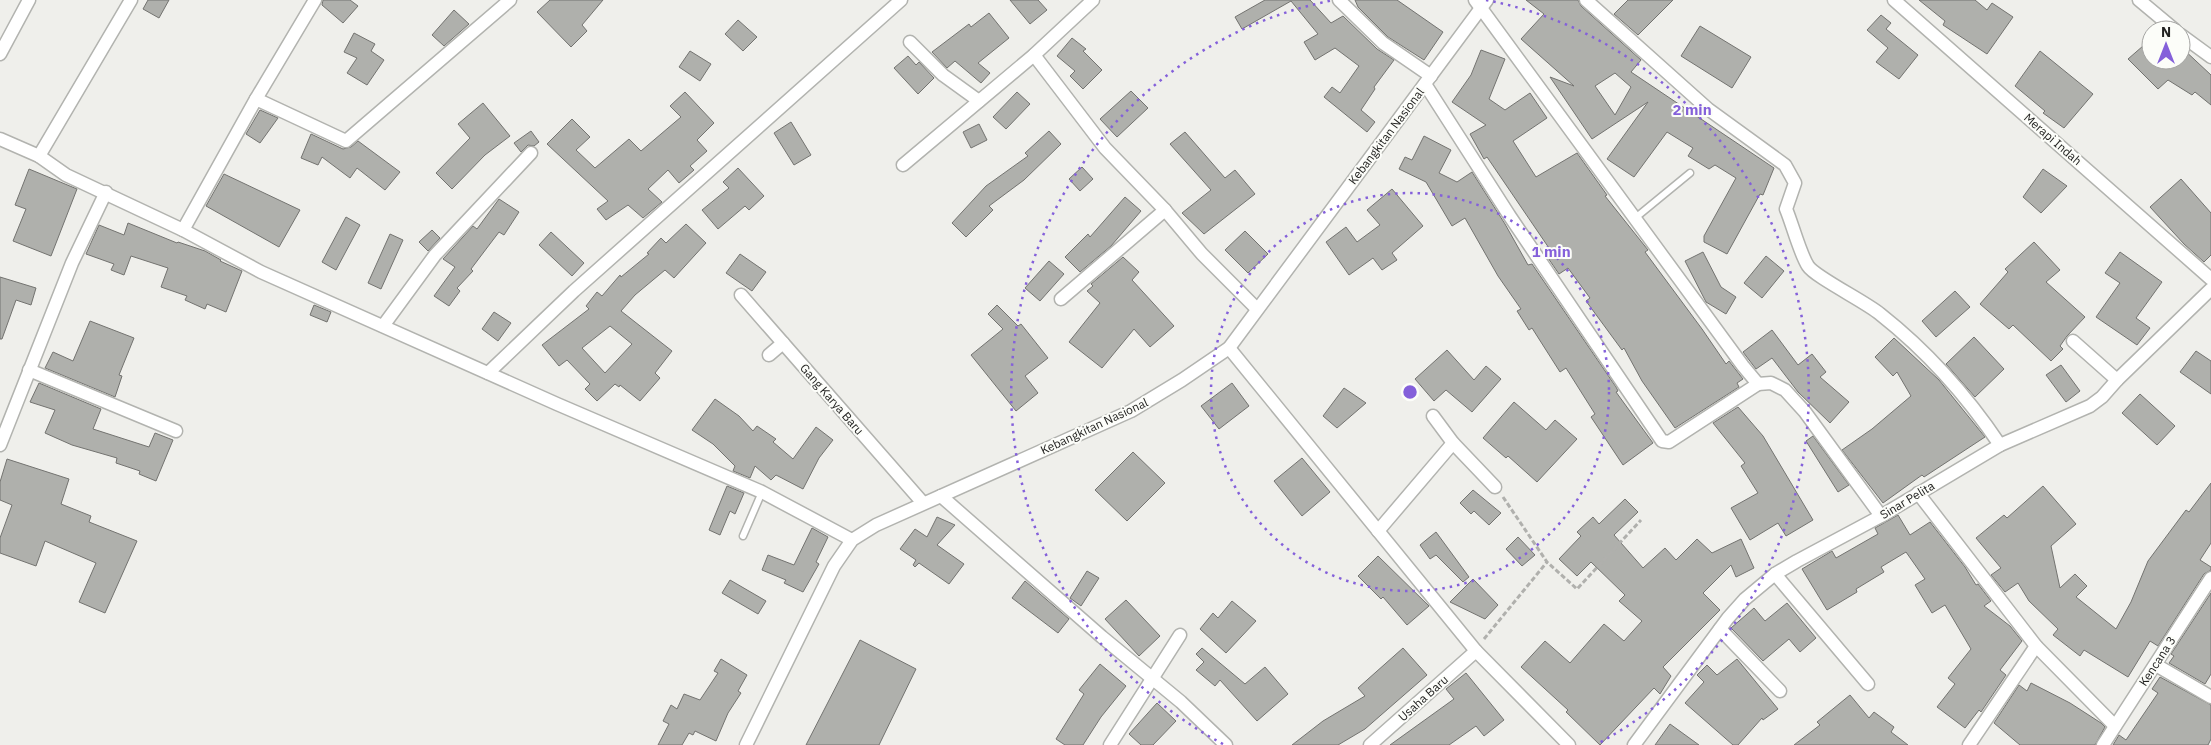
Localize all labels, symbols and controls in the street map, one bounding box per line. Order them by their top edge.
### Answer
north arrow [2141,20,2191,70]
text: N [2161,23,2171,41]
street label: Kebangkitan Nasional [1345,85,1427,187]
text: 2 min [1672,100,1712,119]
street label: Merapi Indah [2021,110,2085,168]
text: 1 min [1531,242,1571,261]
street label: Gang Karya Baru [797,360,867,438]
centre of rings [1401,383,1419,401]
street label: Kebangkitan Nasional [1038,394,1150,458]
street label: Sinar Pelita [1877,478,1937,522]
street label: Kencana 3 [2135,633,2179,689]
street label: Usaha Baru [1395,672,1451,724]

